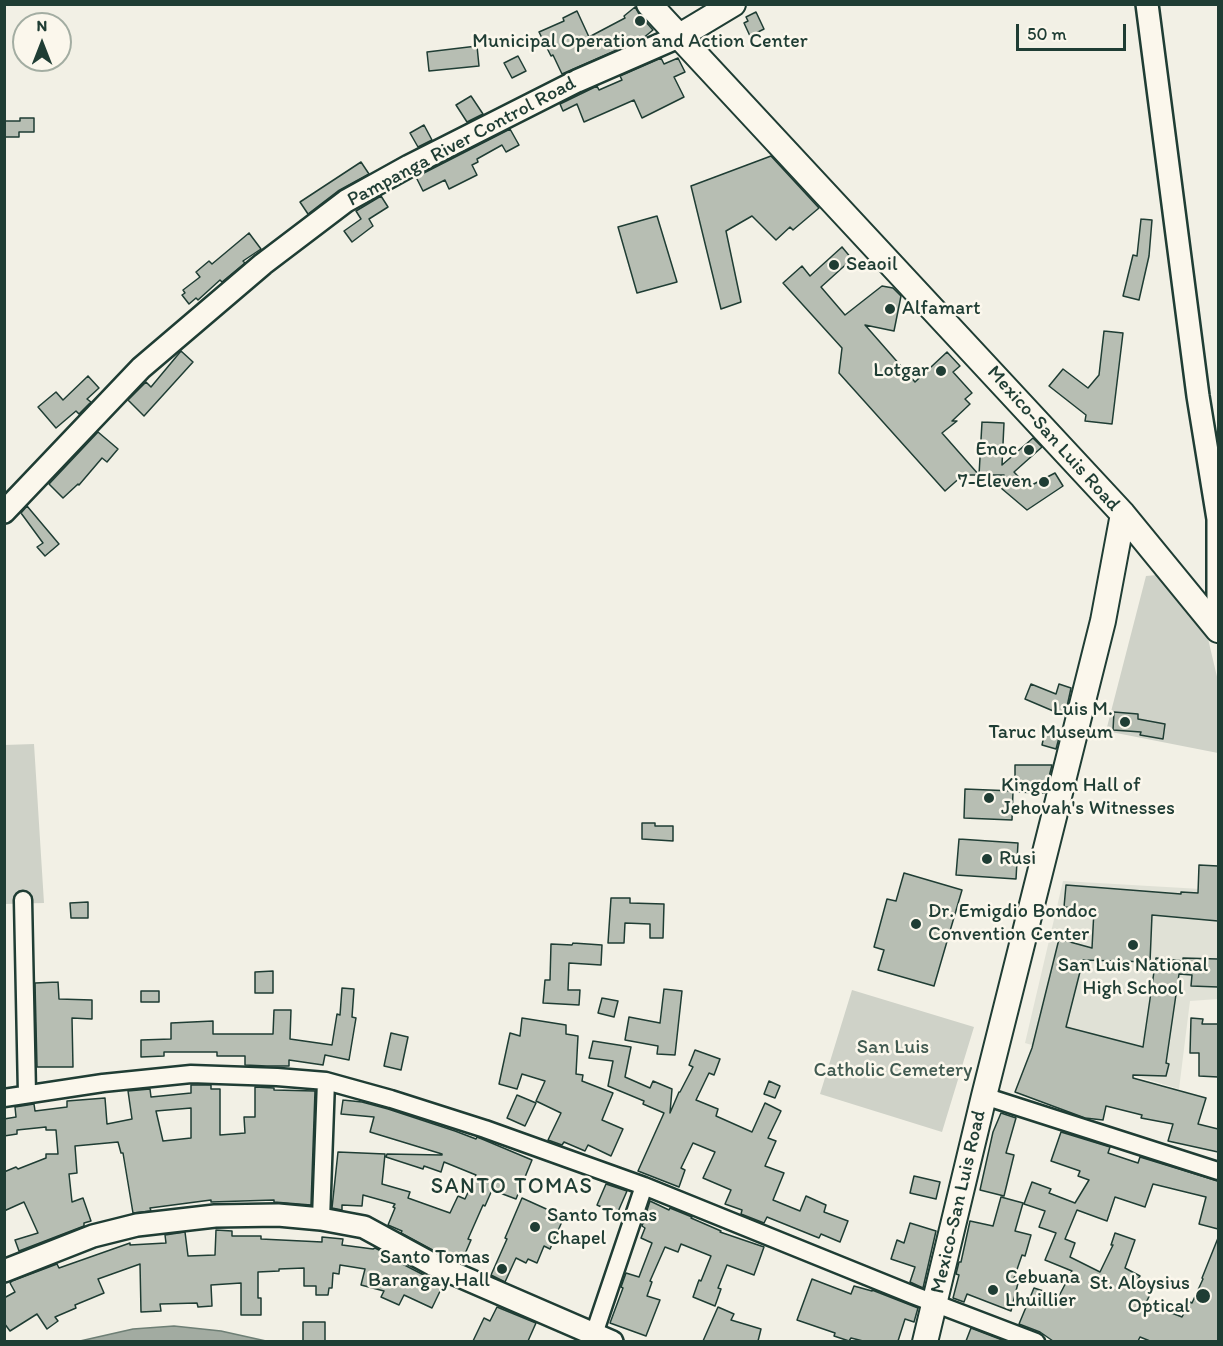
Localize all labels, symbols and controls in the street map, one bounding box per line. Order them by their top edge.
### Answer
north arrow [12,12,72,72]
scale bar [1019,12,1128,50]
marker: Municipal Operation and Action Center [633,14,647,28]
text: N [37,16,47,35]
text: 50 m [1027,23,1067,45]
place label: Municipal Operation and Action Center [472,30,808,54]
street label: Pampanga River Control Road [344,71,580,213]
place label: Seaoil [846,253,898,277]
marker: Seaoil [827,258,841,272]
place label: Alfamart [902,297,981,321]
marker: Alfamart [883,302,897,316]
place label: Lotgar [873,359,929,383]
street label: Mexico-San Luis Road [981,361,1125,517]
marker: Lotgar [934,364,948,378]
place label: Enoc [976,438,1017,462]
marker: Enoc [1022,443,1036,457]
place label: 7-Eleven [958,470,1032,494]
marker: 7-Eleven [1037,475,1051,489]
place label: Luis M. Taruc Museum [988,698,1113,745]
marker: Luis M. Taruc Museum [1118,715,1132,729]
place label: Kingdom Hall of Jehovah's Witnesses [1001,774,1175,821]
marker: Kingdom Hall of Jehovah's Witnesses [982,791,996,805]
place label: Rusi [999,847,1036,871]
marker: Rusi [980,852,994,866]
place label: Dr. Emigdio Bondoc Convention Center [928,900,1097,947]
marker: Dr. Emigdio Bondoc Convention Center [909,917,923,931]
marker: San Luis National High School [1126,938,1140,952]
place label: San Luis National High School [1058,954,1208,1001]
park label: San Luis Catholic Cemetery [814,1036,972,1083]
street label: Mexico-San Luis Road [926,1108,992,1296]
district label: SANTO TOMAS [430,1174,594,1200]
place label: Santo Tomas Chapel [547,1204,657,1251]
marker: Santo Tomas Chapel [528,1220,542,1234]
place label: Santo Tomas Barangay Hall [368,1246,490,1293]
marker: Santo Tomas Barangay Hall [495,1262,509,1276]
place label: Cebuana Lhuillier [1005,1266,1080,1313]
place label: St. Aloysius Optical [1090,1272,1190,1319]
marker: Cebuana Lhuillier [986,1283,1000,1297]
marker: St. Aloysius Optical [1194,1287,1212,1305]

